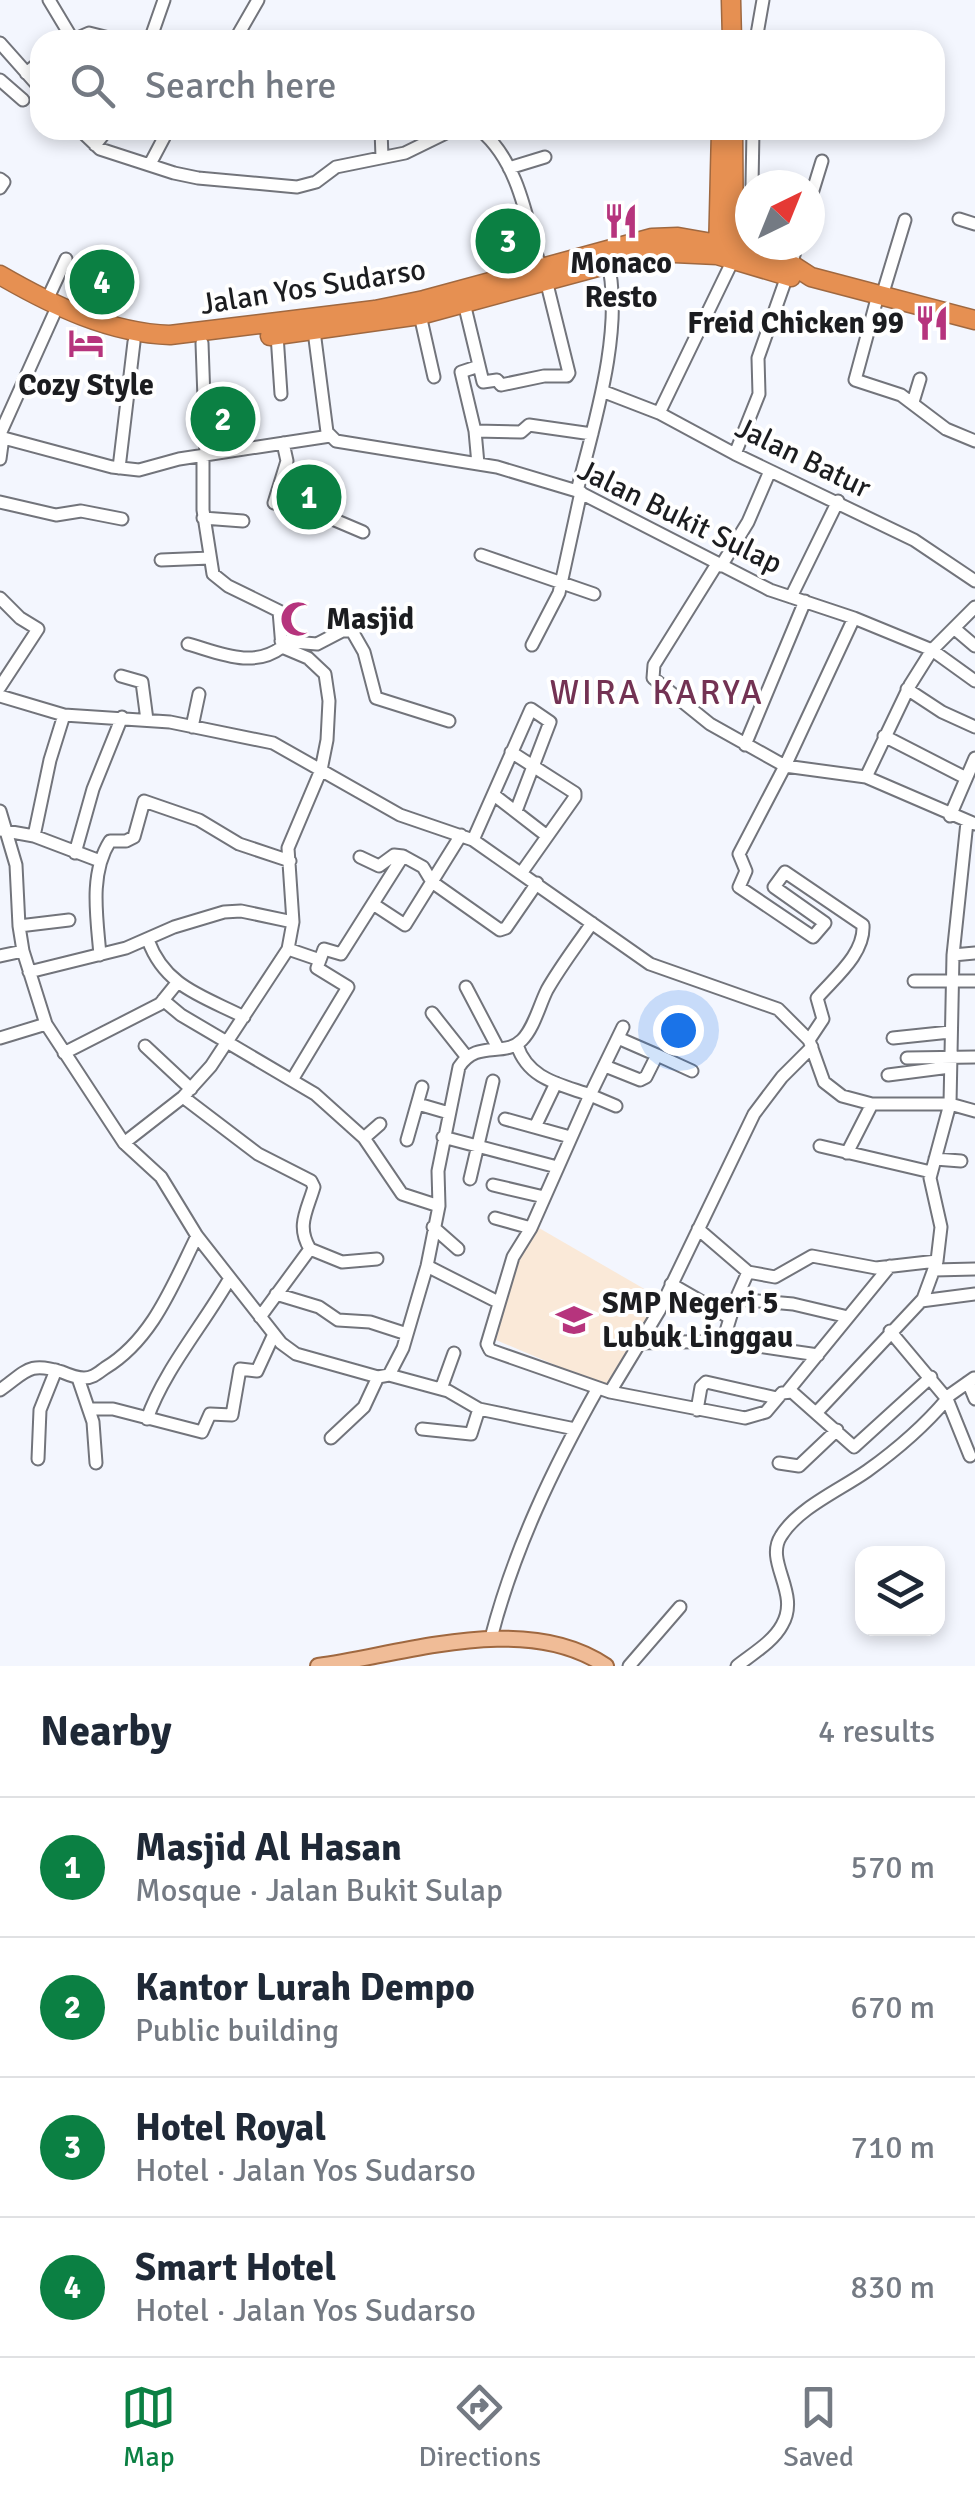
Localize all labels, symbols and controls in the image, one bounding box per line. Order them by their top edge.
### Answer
search box [30,30,945,140]
icon: search [65,58,120,113]
text: Search here [145,62,337,109]
north arrow [735,170,825,260]
restaurant icon: Monaco Resto [602,202,640,240]
pin: 3 [476,204,540,278]
pin: 4 [70,244,134,320]
place label: Monaco Resto [570,245,672,316]
street label: Jalan Yos Sudarso [198,251,428,323]
restaurant icon: Freid Chicken 99 [913,304,951,342]
place label: Freid Chicken 99 [687,305,904,342]
hotel icon: Cozy Style [67,324,105,362]
place label: Cozy Style [18,367,154,404]
pin: 2 [190,382,256,456]
street label: Jalan Batur [729,409,877,507]
street label: Jalan Bukit Sulap [572,452,788,582]
pin: 1 [276,460,342,534]
mosque icon: Masjid [279,600,317,638]
place label: Masjid [326,601,414,638]
district label: WIRA KARYA [550,671,764,714]
your location [653,1005,704,1056]
place label: SMP Negeri 5 Lubuk Linggau [602,1285,793,1356]
school or university icon: SMP Negeri 5 Lubuk Linggau [555,1301,593,1339]
map controls [855,1546,945,1636]
button: layers [855,1546,945,1636]
text: Nearby [40,1706,172,1757]
text: 4 results [818,1712,935,1751]
text: Masjid Al Hasan [135,1824,402,1871]
text: 1 [64,1848,81,1887]
text: 570 m [851,1848,935,1887]
text: Mosque · Jalan Bukit Sulap [135,1871,503,1910]
text: Kantor Lurah Dempo [135,1964,475,2011]
text: 2 [64,1988,81,2027]
text: 670 m [851,1988,935,2027]
text: Public building [135,2011,339,2050]
text: Hotel Royal [135,2104,326,2151]
text: 3 [64,2128,81,2167]
text: 710 m [851,2128,935,2167]
text: Hotel · Jalan Yos Sudarso [135,2151,476,2190]
text: Smart Hotel [135,2244,336,2291]
text: 4 [64,2268,81,2307]
text: 830 m [851,2268,935,2307]
text: Hotel · Jalan Yos Sudarso [135,2291,476,2330]
tab: Map [121,2380,176,2474]
tab: Directions [419,2380,541,2474]
tab: Saved [783,2380,854,2474]

